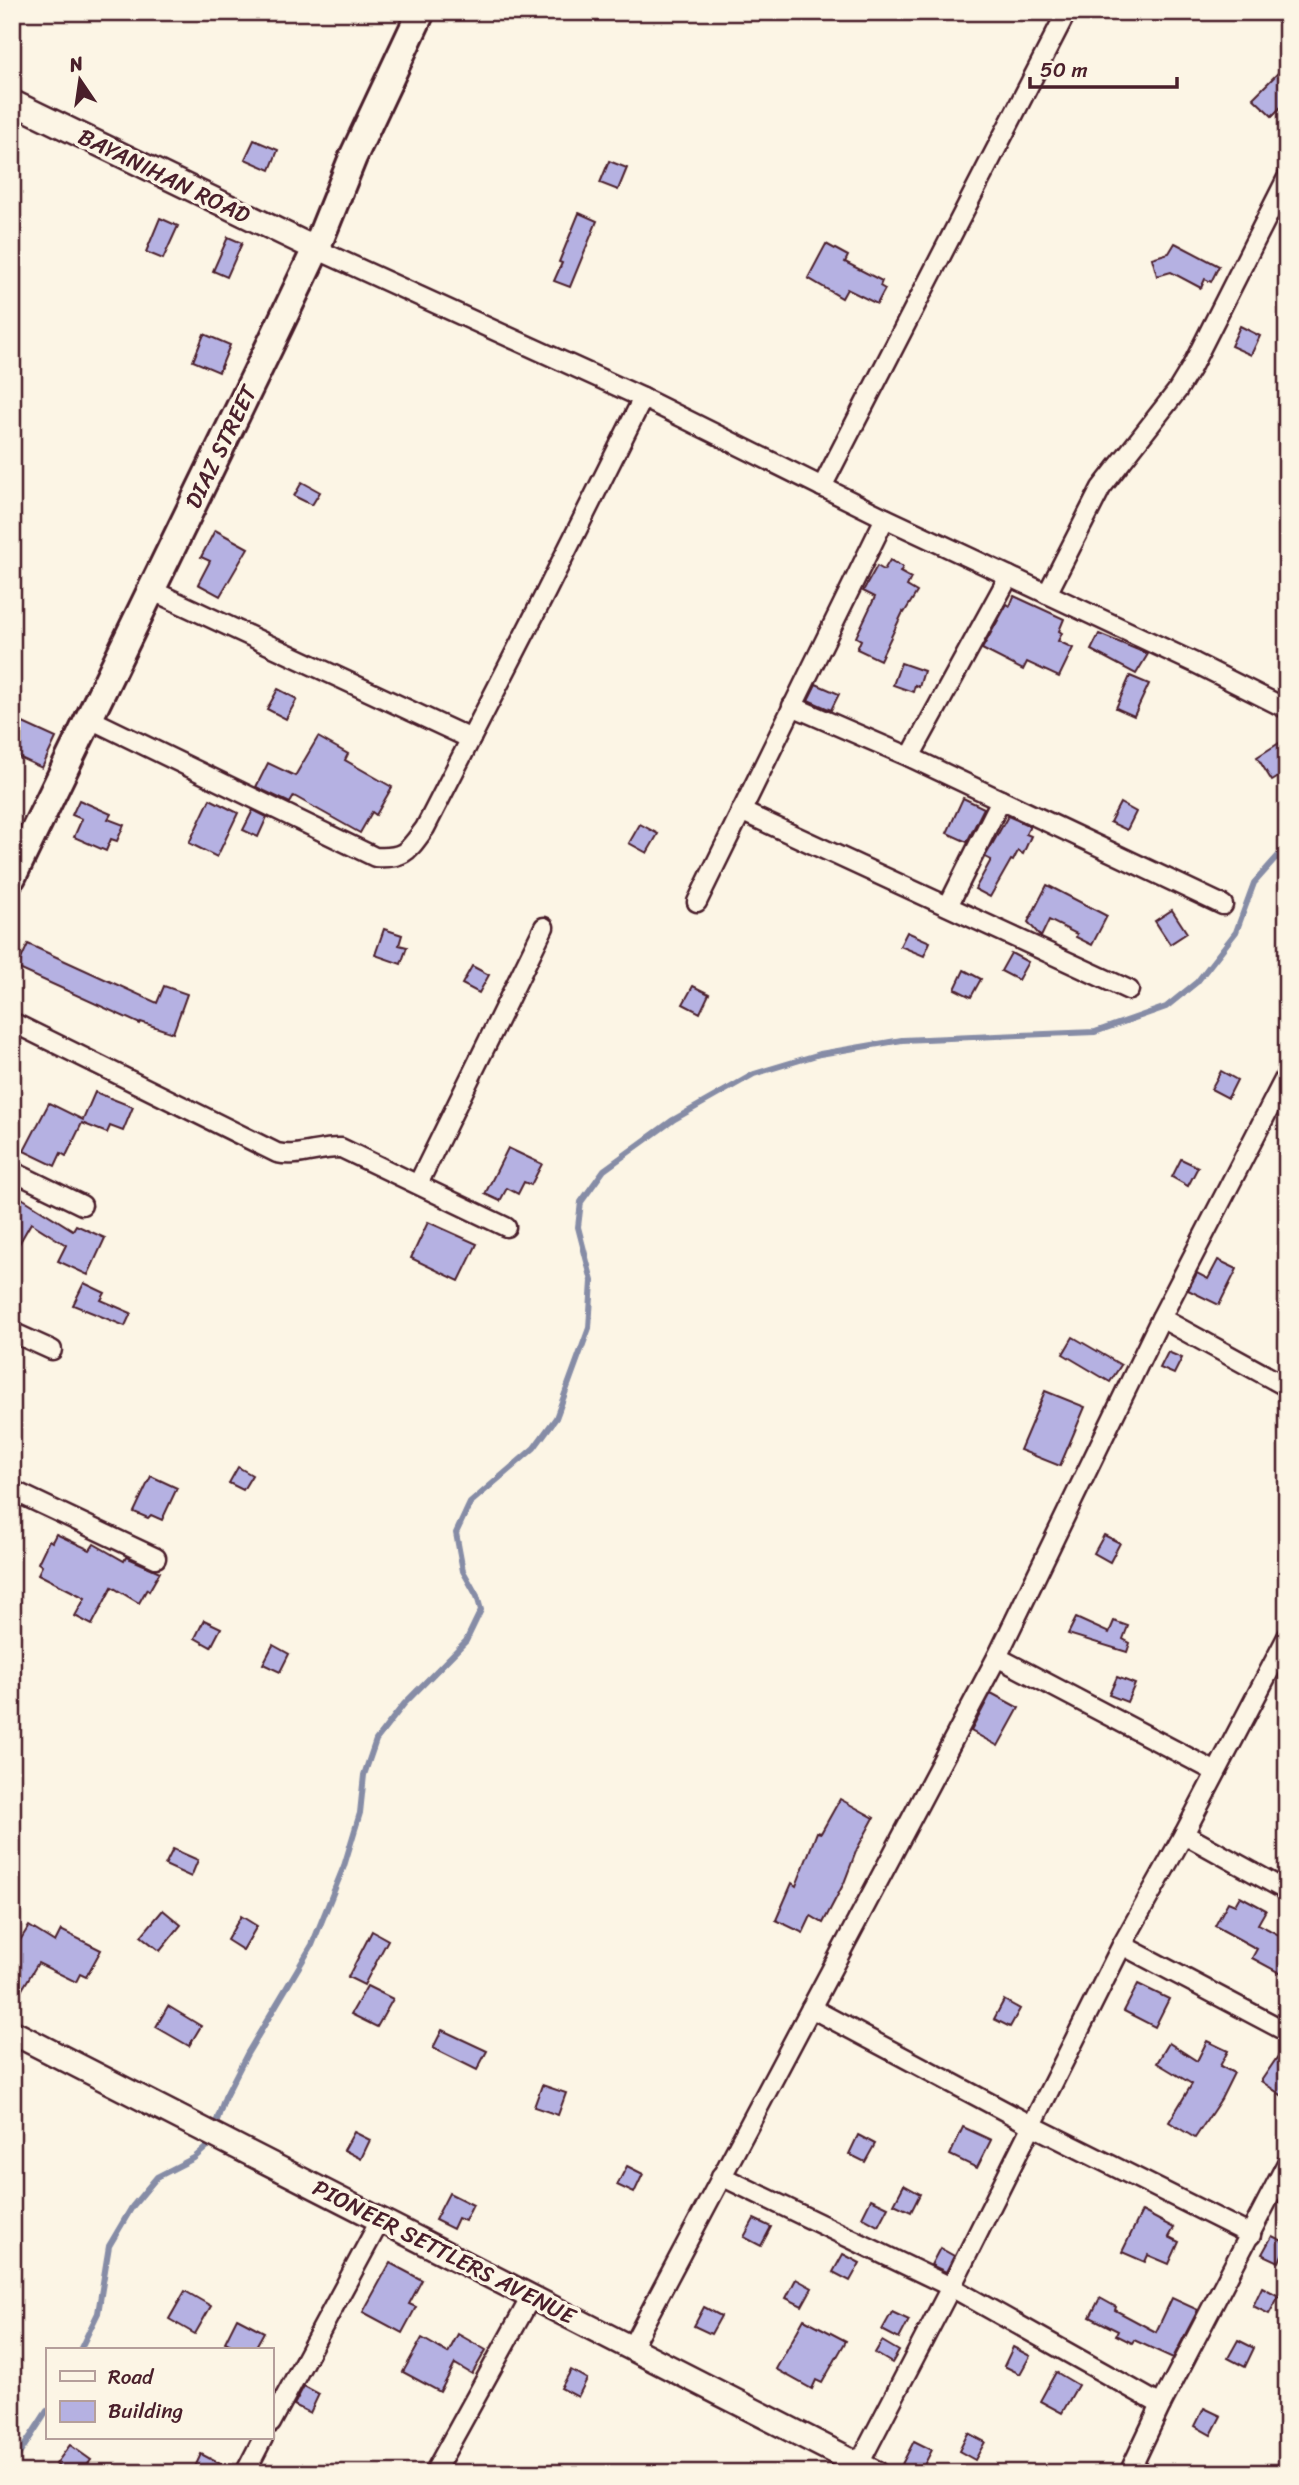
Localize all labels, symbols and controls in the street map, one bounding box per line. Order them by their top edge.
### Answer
north arrow [46,46,116,116]
text: N [65,46,87,82]
scale bar [1030,46,1176,90]
text: 50 m [1040,51,1088,89]
street label: BAYANIHAN ROAD [71,116,257,236]
street label: DIAZ STREET [173,377,269,516]
street label: PIONEER SETTLERS AVENUE [305,2168,584,2337]
legend [46,2348,273,2440]
text: Road [108,2358,155,2396]
text: Building [108,2392,184,2430]

